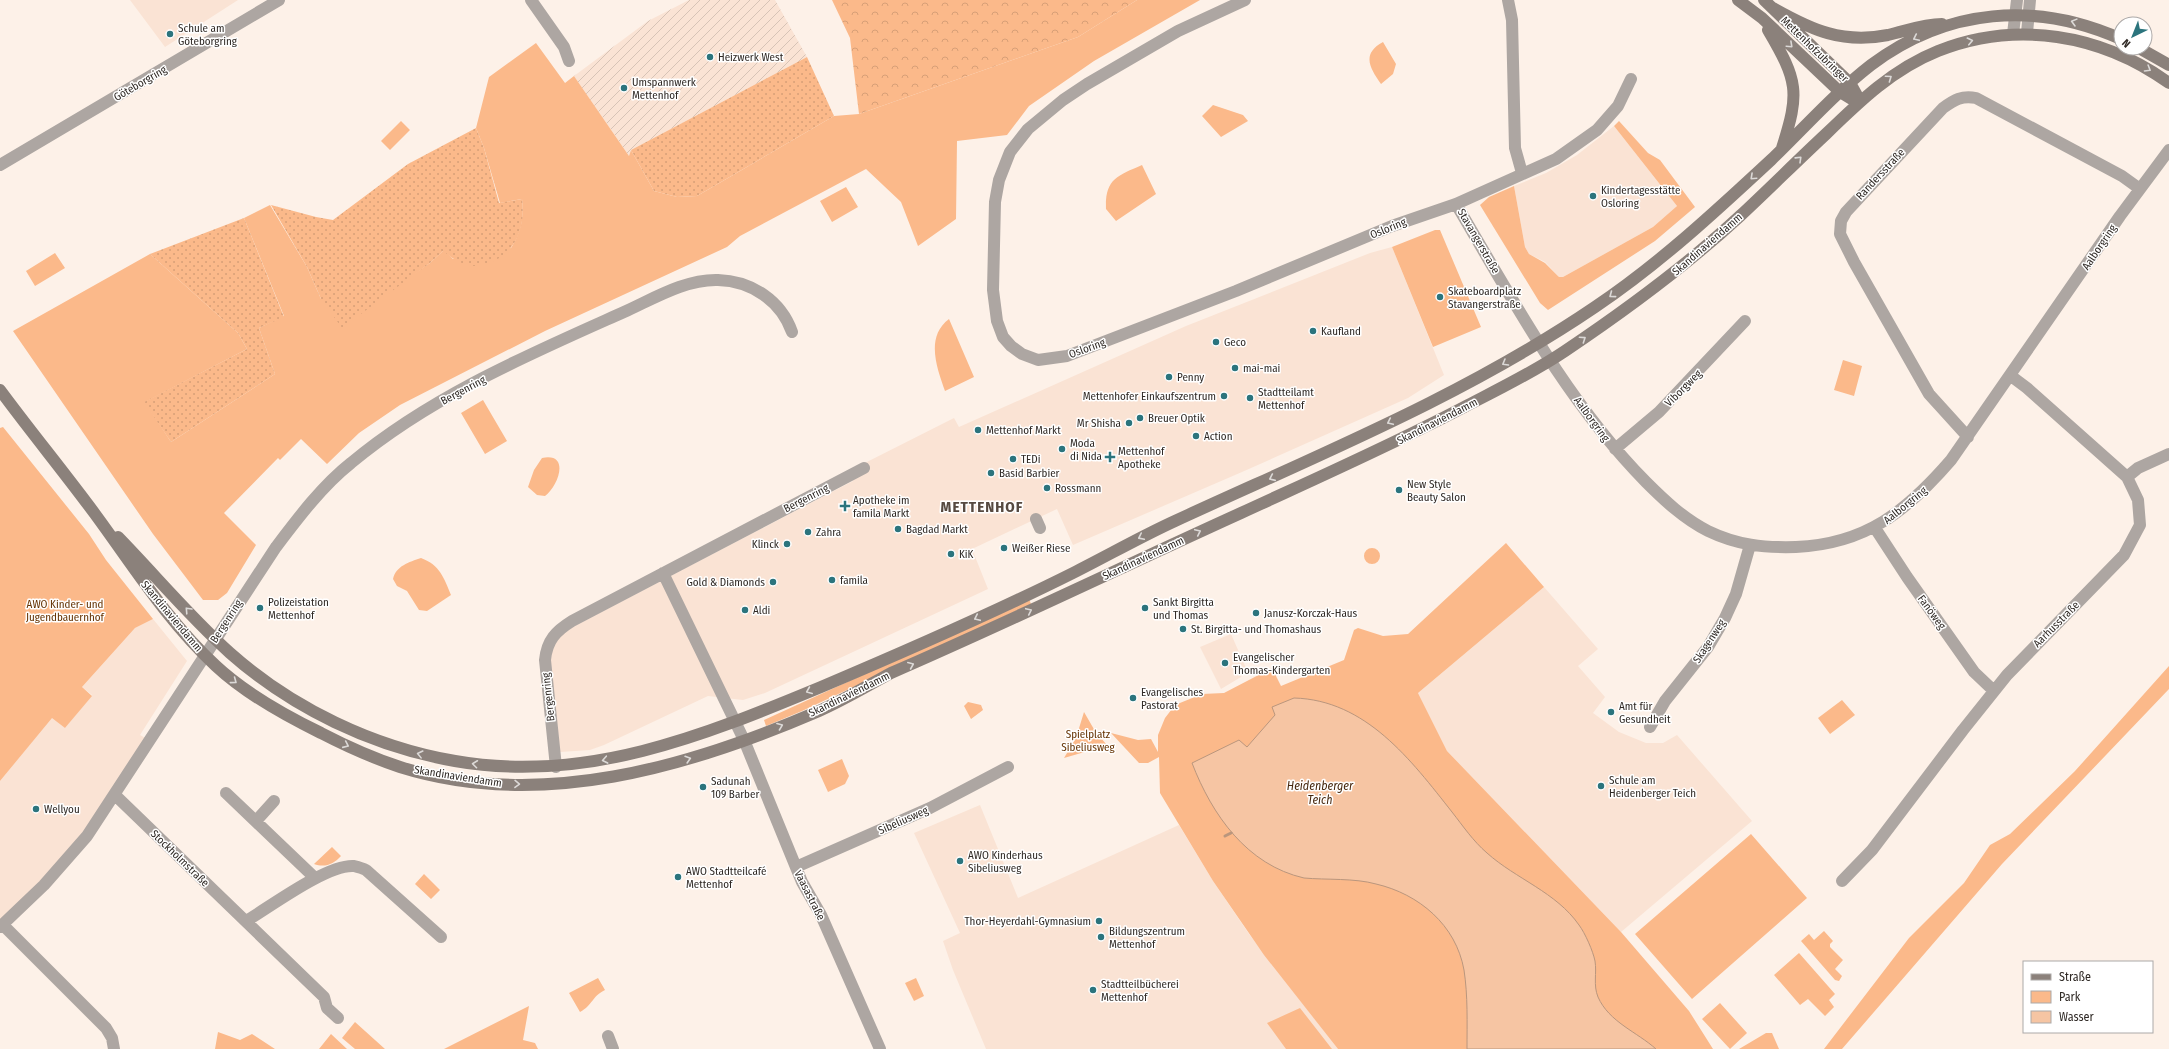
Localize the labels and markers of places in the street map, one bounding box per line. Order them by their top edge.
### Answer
place label: Schule am Göteborgring [178,22,238,48]
marker: Schule am Göteborgring [165,29,175,39]
place label: Heizwerk West [718,51,784,64]
marker: Heizwerk West [705,52,715,62]
place label: Umspannwerk Mettenhof [632,76,697,102]
marker: Umspannwerk Mettenhof [619,83,629,93]
place label: Kindertagesstätte Osloring [1601,184,1680,210]
marker: Kindertagesstätte Osloring [1588,191,1598,201]
place label: Skateboardplatz Stavangerstraße [1448,285,1522,311]
marker: Skateboardplatz Stavangerstraße [1435,292,1445,302]
place label: Kaufland [1321,325,1361,338]
marker: Kaufland [1308,326,1318,336]
place label: Geco [1224,336,1246,349]
marker: Geco [1211,337,1221,347]
place label: mai-mai [1243,362,1281,375]
marker: mai-mai [1230,363,1240,373]
place label: Penny [1177,371,1204,384]
marker: Penny [1164,372,1174,382]
place label: Stadtteilamt Mettenhof [1258,386,1314,412]
place label: Mettenhofer Einkaufszentrum [1083,390,1216,403]
marker: Mettenhofer Einkaufszentrum [1219,391,1229,401]
marker: Stadtteilamt Mettenhof [1245,393,1255,403]
place label: Breuer Optik [1148,412,1206,425]
marker: Breuer Optik [1135,413,1145,423]
place label: Mr Shisha [1077,417,1121,430]
marker: Mr Shisha [1124,418,1134,428]
place label: Mettenhof Markt [986,424,1061,437]
marker: Mettenhof Markt [973,425,983,435]
place label: Action [1204,430,1232,443]
marker: Action [1191,431,1201,441]
place label: Moda di Nida [1070,437,1102,463]
marker: Moda di Nida [1057,444,1067,454]
place label: Mettenhof Apotheke [1118,445,1165,471]
marker: Mettenhof Apotheke [1105,452,1115,462]
place label: TEDi [1021,453,1041,466]
marker: TEDi [1008,454,1018,464]
place label: Basid Barbier [999,467,1060,480]
marker: Basid Barbier [986,468,996,478]
place label: New Style Beauty Salon [1407,478,1466,504]
place label: Rossmann [1055,482,1101,495]
marker: Rossmann [1042,483,1052,493]
marker: New Style Beauty Salon [1394,485,1404,495]
place label: Apotheke im famila Markt [853,494,910,520]
marker: Apotheke im famila Markt [840,501,850,511]
place label: Bagdad Markt [906,523,968,536]
marker: Bagdad Markt [893,524,903,534]
place label: Zahra [816,526,841,539]
marker: Zahra [803,527,813,537]
place label: Klinck [752,538,780,551]
marker: Klinck [782,539,792,549]
place label: Weißer Riese [1012,542,1070,555]
marker: Weißer Riese [999,543,1009,553]
place label: KiK [959,548,974,561]
marker: KiK [946,549,956,559]
place label: famila [840,574,868,587]
marker: famila [827,575,837,585]
place label: Gold & Diamonds [686,576,765,589]
marker: Gold & Diamonds [768,577,778,587]
place label: Polizeistation Mettenhof [268,596,329,622]
place label: Sankt Birgitta und Thomas [1153,596,1214,622]
marker: Polizeistation Mettenhof [255,603,265,613]
marker: Sankt Birgitta und Thomas [1140,603,1150,613]
place label: Aldi [753,604,771,617]
marker: Aldi [740,605,750,615]
place label: Janusz-Korczak-Haus [1264,607,1358,620]
marker: Janusz-Korczak-Haus [1251,608,1261,618]
place label: St. Birgitta- und Thomashaus [1191,623,1322,636]
marker: St. Birgitta- und Thomashaus [1178,624,1188,634]
place label: Evangelischer Thomas-Kindergarten [1233,651,1330,677]
marker: Evangelischer Thomas-Kindergarten [1220,658,1230,668]
place label: Evangelisches Pastorat [1141,686,1204,712]
marker: Evangelisches Pastorat [1128,693,1138,703]
place label: Amt für Gesundheit [1619,700,1671,726]
marker: Amt für Gesundheit [1606,707,1616,717]
place label: Schule am Heidenberger Teich [1609,774,1696,800]
place label: Sadunah 109 Barber [711,775,759,801]
marker: Schule am Heidenberger Teich [1596,781,1606,791]
marker: Sadunah 109 Barber [698,782,708,792]
place label: Wellyou [44,803,80,816]
marker: Wellyou [31,804,41,814]
place label: AWO Kinderhaus Sibeliusweg [968,849,1043,875]
marker: AWO Kinderhaus Sibeliusweg [955,856,965,866]
place label: AWO Stadtteilcafé Mettenhof [686,865,767,891]
marker: AWO Stadtteilcafé Mettenhof [673,872,683,882]
place label: Thor-Heyerdahl-Gymnasium [965,915,1091,928]
marker: Thor-Heyerdahl-Gymnasium [1094,916,1104,926]
place label: Bildungszentrum Mettenhof [1109,925,1185,951]
marker: Bildungszentrum Mettenhof [1096,932,1106,942]
place label: Stadtteilbücherei Mettenhof [1101,978,1179,1004]
marker: Stadtteilbücherei Mettenhof [1088,985,1098,995]

